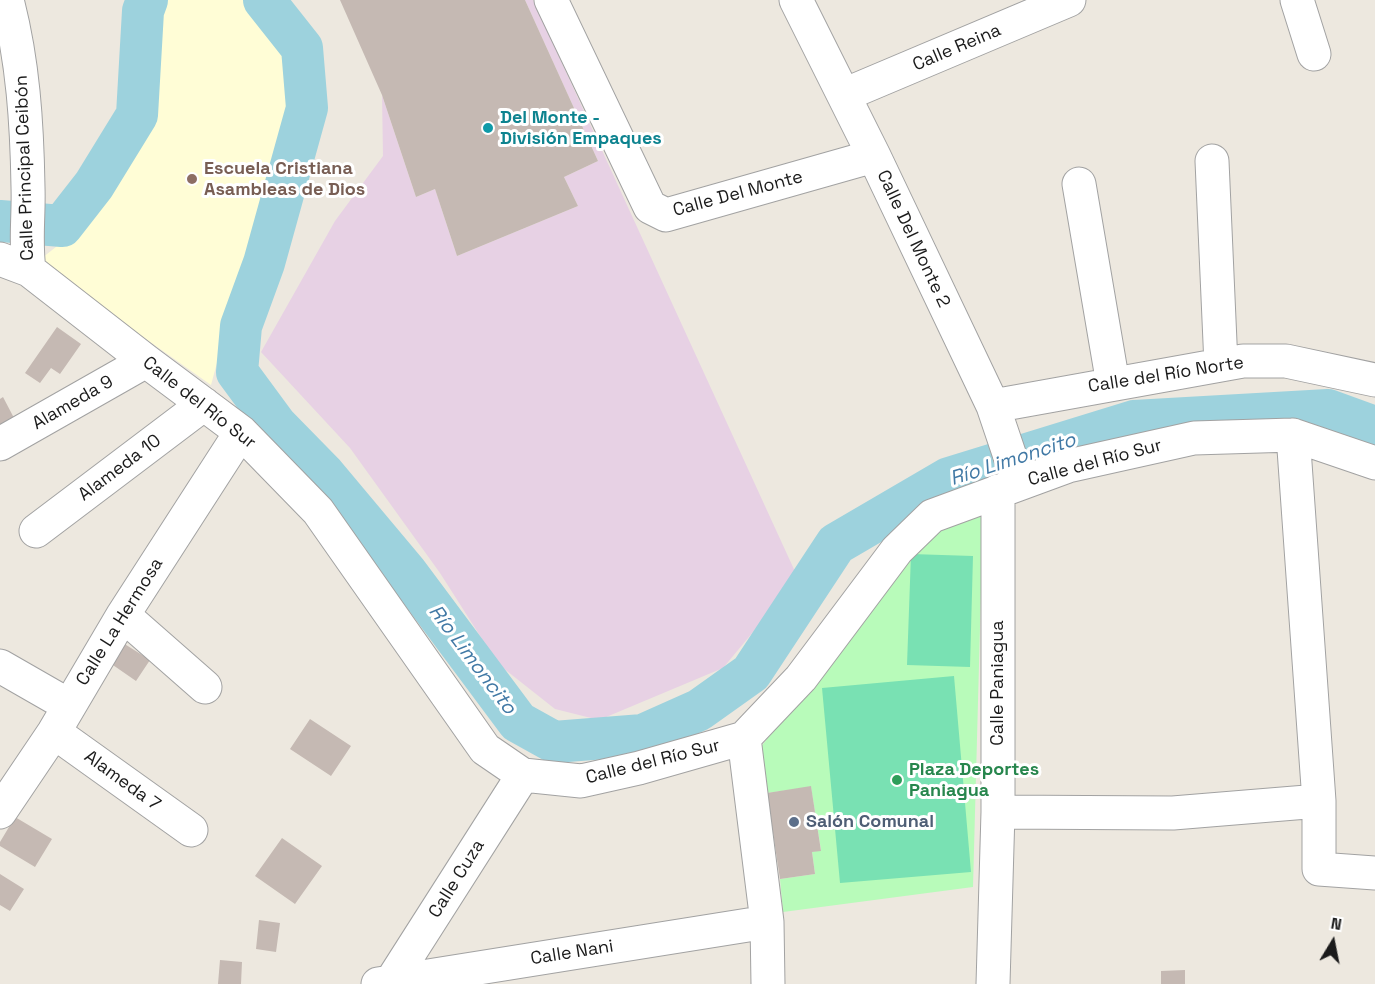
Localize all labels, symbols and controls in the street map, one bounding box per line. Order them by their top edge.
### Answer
street label: Calle Reina [910,20,1004,76]
street label: Calle Principal Ceibón [11,75,39,261]
place label: Del Monte - División Empaques [500,107,662,150]
marker: Del Monte - División Empaques [481,121,495,135]
place label: Escuela Cristiana Asambleas de Dios [204,158,365,201]
street label: Calle Del Monte [671,166,805,222]
street label: Calle Del Monte 2 [872,167,954,311]
marker: Escuela Cristiana Asambleas de Dios [185,172,199,186]
street label: Calle del Río Sur [138,352,260,454]
street label: Calle del Río Norte [1087,352,1245,398]
street label: Alameda 9 [29,371,117,435]
water label: Río Limoncito [947,428,1079,492]
street label: Alameda 10 [74,430,166,506]
street label: Calle del Río Sur [1026,435,1164,491]
street label: Calle La Hermosa [72,554,168,690]
water label: Río Limoncito [423,601,521,719]
street label: Calle Paniagua [987,620,1009,746]
street label: Calle del Río Sur [584,735,722,789]
street label: Alameda 7 [80,746,164,816]
place label: Plaza Deportes Paniagua [909,759,1039,802]
marker: Plaza Deportes Paniagua [890,773,904,787]
place label: Salón Comunal [806,811,934,833]
marker: Salón Comunal [787,815,801,829]
street label: Calle Cuza [424,836,490,922]
north arrow [1303,912,1363,972]
text: N [1329,913,1343,935]
street label: Calle Nani [529,936,615,970]

